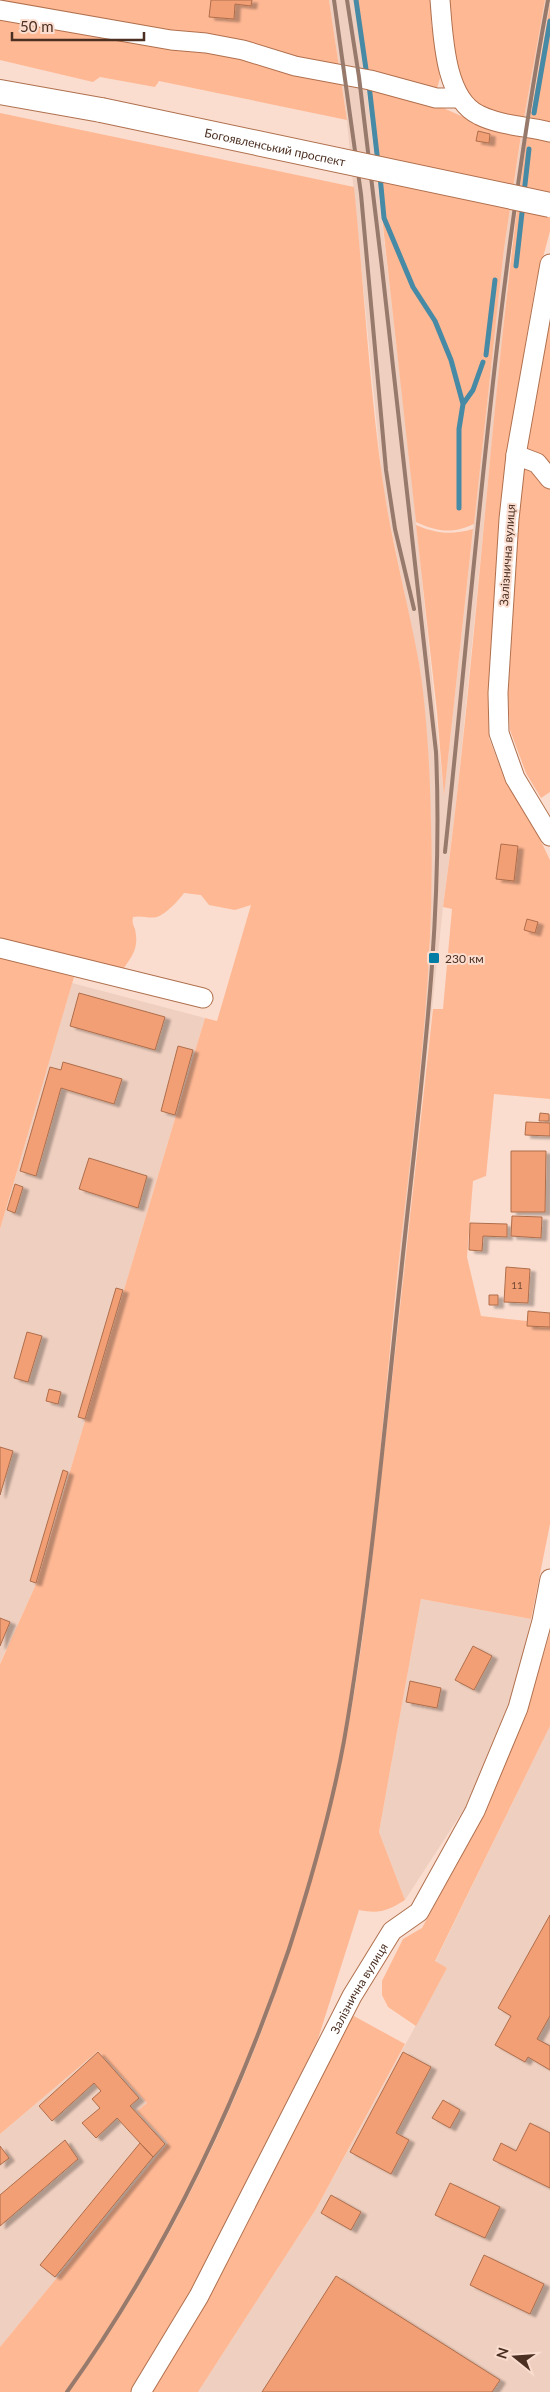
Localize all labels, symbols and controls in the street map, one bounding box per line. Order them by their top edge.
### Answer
scale bar [12,10,145,42]
text: 50 m [20,17,54,35]
street label: Богоявленський проспект [203,125,347,169]
street label: Залізнична вулиця [496,503,518,607]
marker: 230 км [427,951,441,965]
place label: 230 км [445,951,484,966]
house number: 11 [511,1279,523,1291]
street label: Залізнична вулиця [327,1940,391,2036]
north arrow [490,2332,540,2382]
text: N [492,2345,512,2361]

